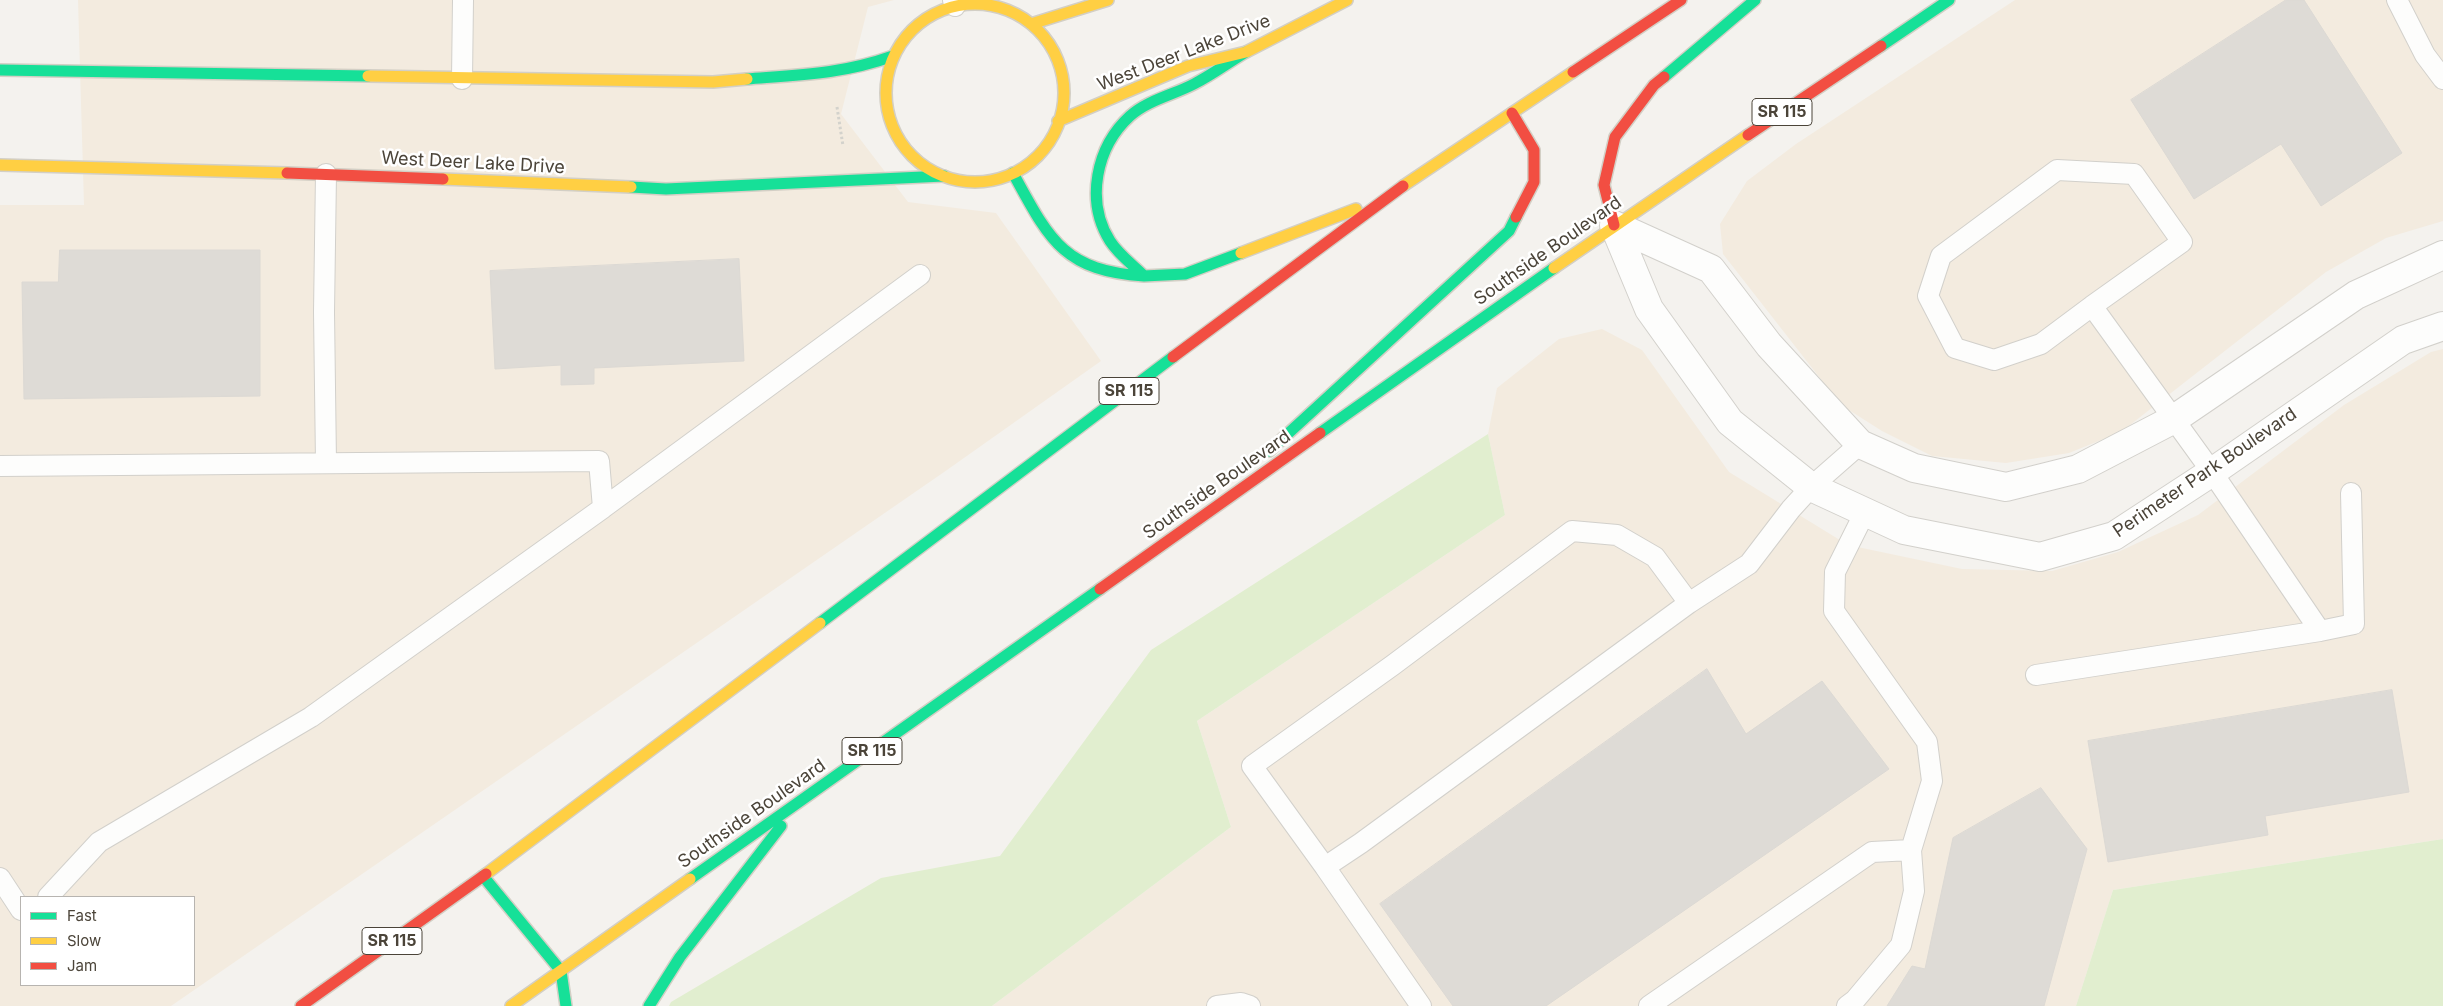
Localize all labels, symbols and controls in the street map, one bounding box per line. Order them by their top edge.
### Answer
street label: West Deer Lake Drive [1094,10,1274,96]
road number: SR 115 [1752,98,1812,125]
street label: West Deer Lake Drive [381,147,565,179]
street label: Southside Boulevard [1470,192,1626,310]
road number: SR 115 [1099,378,1159,404]
street label: Perimeter Park Boulevard [2109,403,2301,543]
street label: Southside Boulevard [1139,426,1295,544]
road number: SR 115 [842,738,902,764]
street label: Southside Boulevard [674,755,830,873]
legend [20,896,195,986]
text: Fast [67,906,97,925]
road number: SR 115 [362,928,422,954]
text: Slow [67,931,101,950]
text: Jam [67,956,97,975]

